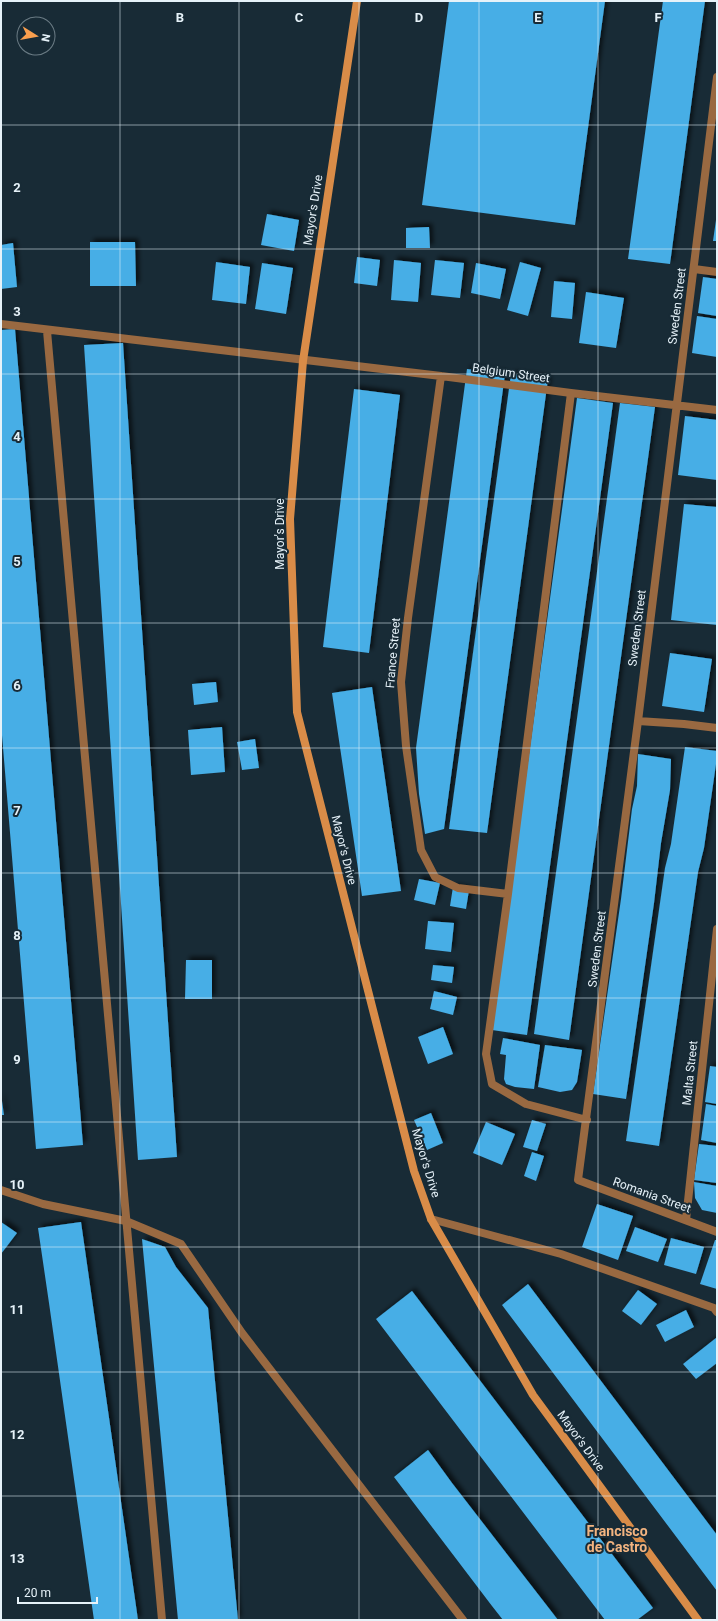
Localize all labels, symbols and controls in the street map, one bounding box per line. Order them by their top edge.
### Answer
text: B [176,10,184,25]
text: C [295,10,304,25]
text: D [415,10,423,25]
text: E [534,10,542,25]
text: F [654,10,662,25]
north arrow [16,16,56,56]
text: N [38,33,52,43]
street label: Mayor's Drive [301,174,325,246]
text: 2 [13,180,21,195]
street label: Sweden Street [665,267,689,345]
text: 3 [13,304,21,319]
street label: Belgium Street [471,361,551,385]
text: 4 [13,429,21,444]
street label: Mayor's Drive [273,498,287,570]
text: 5 [13,554,21,569]
street label: Sweden Street [625,589,649,667]
street label: France Street [383,617,403,689]
text: 6 [13,678,21,693]
text: 7 [13,803,21,818]
street label: Mayor's Drive [329,814,359,886]
street label: Sweden Street [585,910,609,988]
text: 8 [13,928,21,943]
street label: Malta Street [680,1040,700,1106]
text: 9 [13,1052,21,1067]
street label: Mayor's Drive [409,1127,443,1199]
street label: Romania Street [611,1174,693,1216]
text: 10 [10,1177,24,1192]
text: 11 [10,1302,24,1317]
street label: Mayor's Drive [554,1408,608,1474]
text: 12 [10,1427,24,1442]
district label: Francisco de Castro [586,1523,648,1555]
text: 13 [10,1551,24,1566]
scale bar [18,1579,97,1605]
text: 20 m [24,1586,51,1600]

